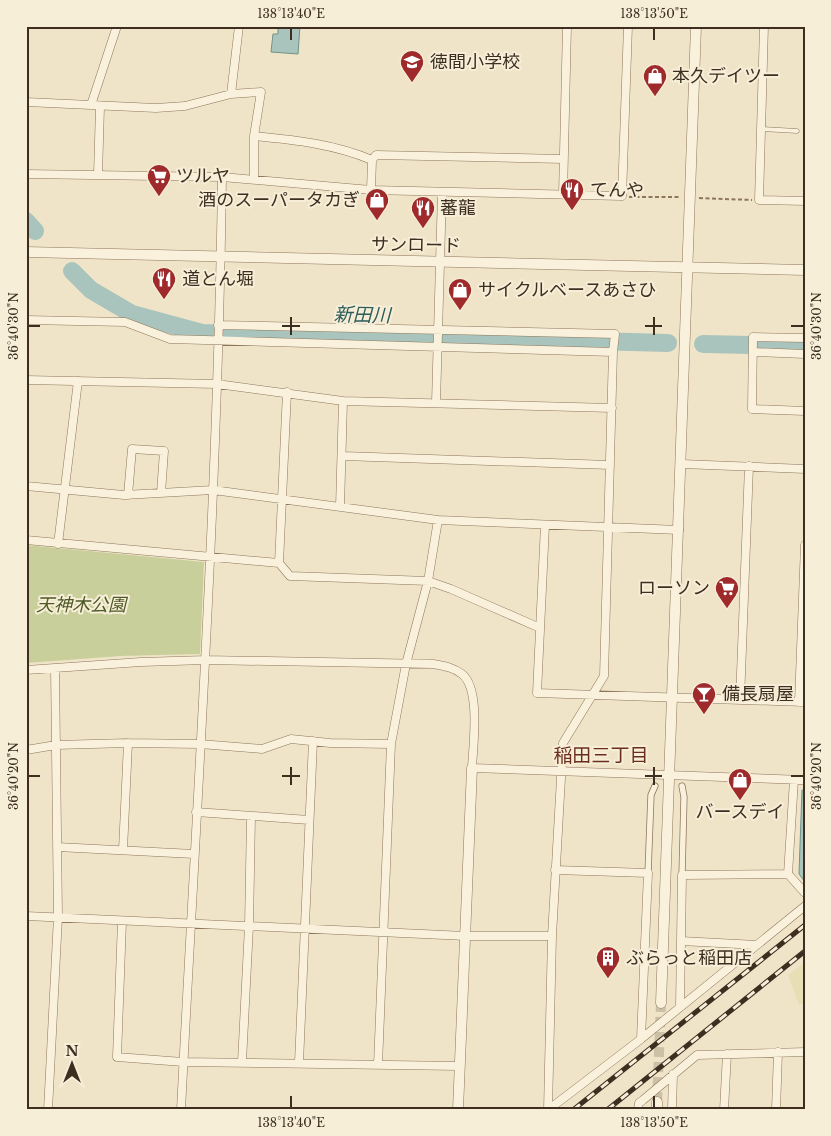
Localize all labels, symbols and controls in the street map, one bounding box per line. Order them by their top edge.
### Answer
text: 138°13'40"E [257,6,325,21]
text: 138°13'50"E [620,6,688,21]
school or university icon: 徳間小学校 [399,49,425,83]
place label: 徳間小学校 [430,51,520,73]
shop icon: 本久デイツー [642,63,668,97]
place label: 本久デイツー [672,65,780,87]
supermarket icon: ツルヤ [146,163,172,197]
place label: ツルヤ [176,165,230,187]
restaurant icon: てんや [559,177,585,211]
place label: てんや [590,179,644,201]
shop icon: 酒のスーパータカぎ [364,187,390,221]
place label: 酒のスーパータカぎ [198,189,360,211]
restaurant icon: 蕃龍 [410,195,436,229]
place label: 蕃龍 [440,197,476,219]
street label: サンロード [371,233,461,257]
restaurant icon: 道とん堀 [151,266,177,300]
place label: 道とん堀 [182,268,254,290]
shop icon: サイクルベースあさひ [447,277,473,311]
place label: サイクルベースあさひ [478,279,656,301]
text: 36°40'30"N [6,292,21,360]
text: 36°40'30"N [809,292,824,360]
water label: 新田川 [333,303,393,327]
supermarket icon: ローソン [714,575,740,609]
place label: ローソン [638,577,710,599]
park label: 天神木公園 [36,594,129,616]
bar icon: 備長扇屋 [691,681,717,715]
place label: 備長扇屋 [722,683,794,705]
text: 36°40'20"N [6,742,21,810]
text: 36°40'20"N [809,742,824,810]
district label: 稲田三丁目 [553,744,649,767]
shop icon: バースデイ [727,767,753,801]
place label: バースデイ [695,801,785,823]
building icon: ぶらっと稲田店 [595,945,621,979]
place label: ぶらっと稲田店 [626,947,752,969]
north arrow [48,1038,98,1088]
text: N [65,1042,79,1060]
text: 138°13'40"E [257,1115,325,1130]
text: 138°13'50"E [620,1115,688,1130]

